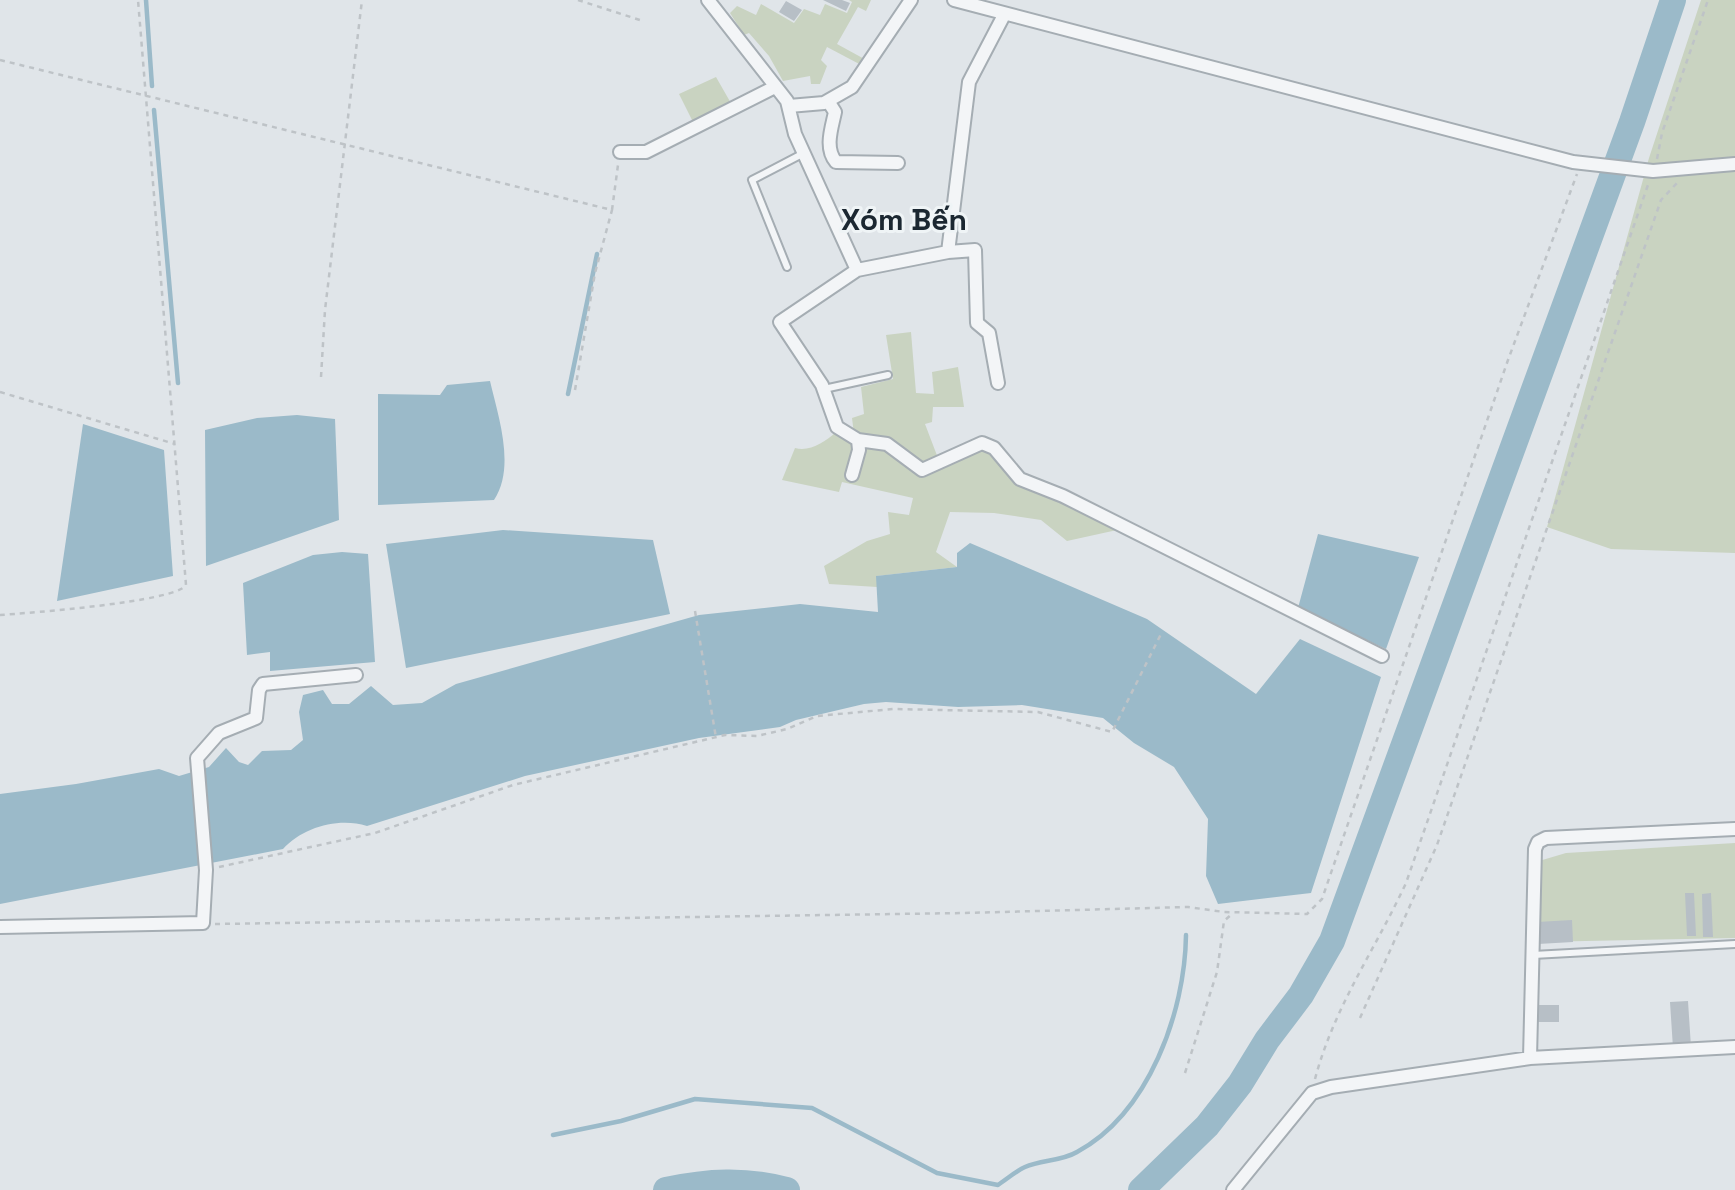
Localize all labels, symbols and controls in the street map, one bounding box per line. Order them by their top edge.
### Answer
district label: Xóm Bến [841,200,967,239]

